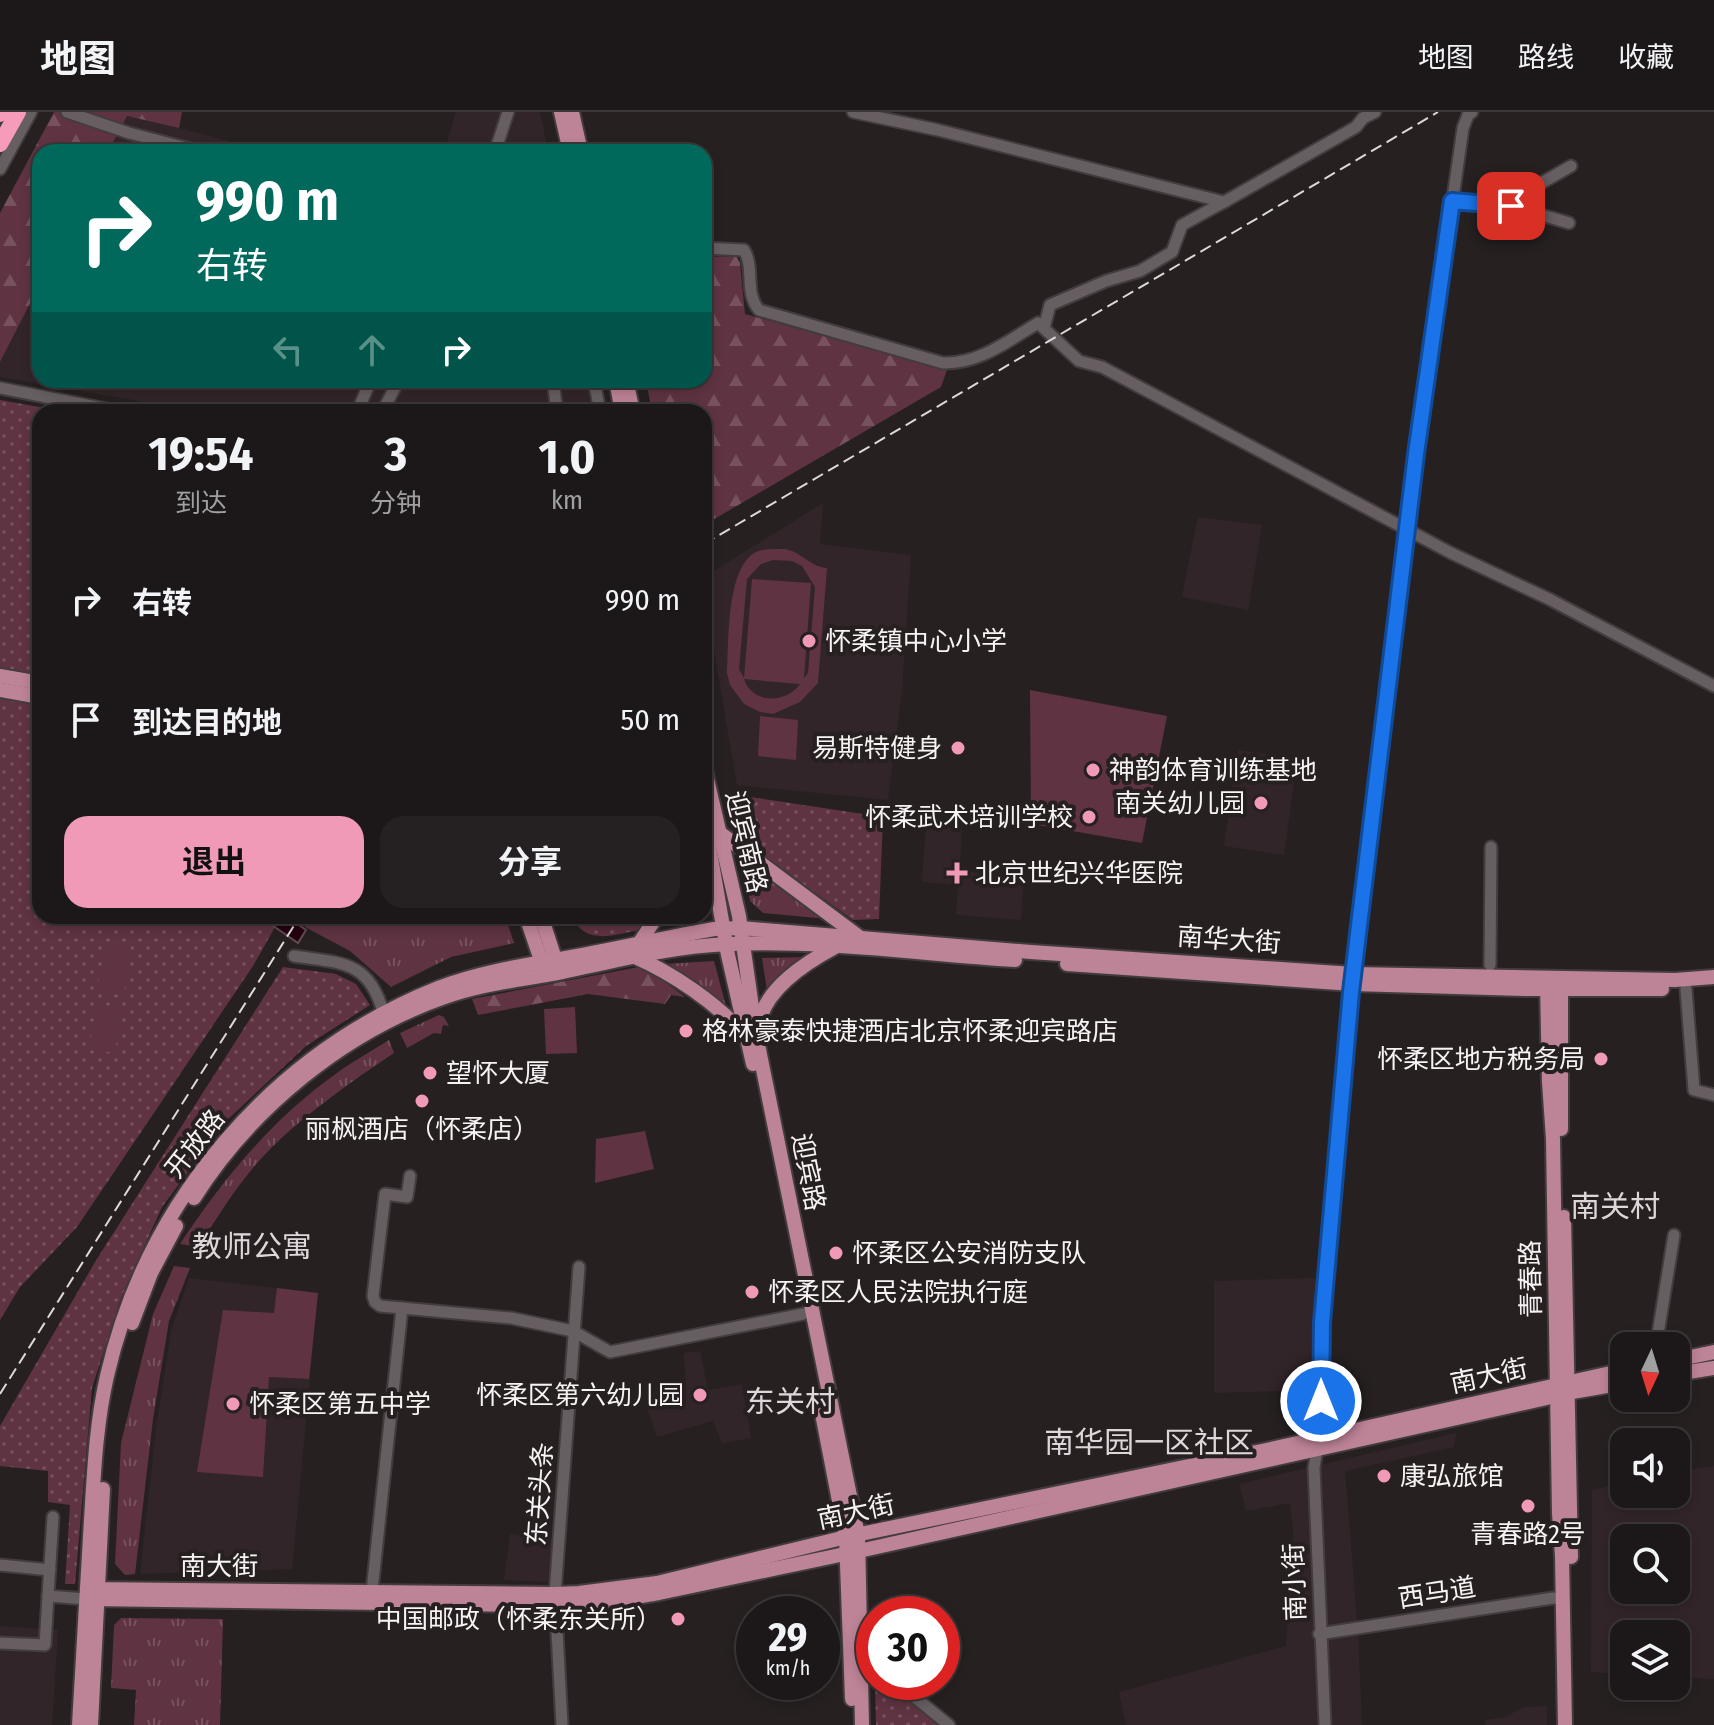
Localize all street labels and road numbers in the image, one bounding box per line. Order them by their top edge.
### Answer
street label: 迎宾南路 [719,788,773,896]
street label: 南华大街 [1176,921,1282,959]
street label: 开放路 [159,1104,231,1184]
street label: 迎宾路 [785,1131,831,1213]
street label: 青春路 [1515,1240,1547,1318]
street label: 南大街 [1448,1353,1530,1399]
street label: 东关头条 [521,1441,559,1547]
street label: 南大街 [815,1489,897,1535]
street label: 南小街 [1278,1542,1312,1622]
street label: 南大街 [180,1551,258,1582]
street label: 西马道 [1396,1572,1478,1614]

